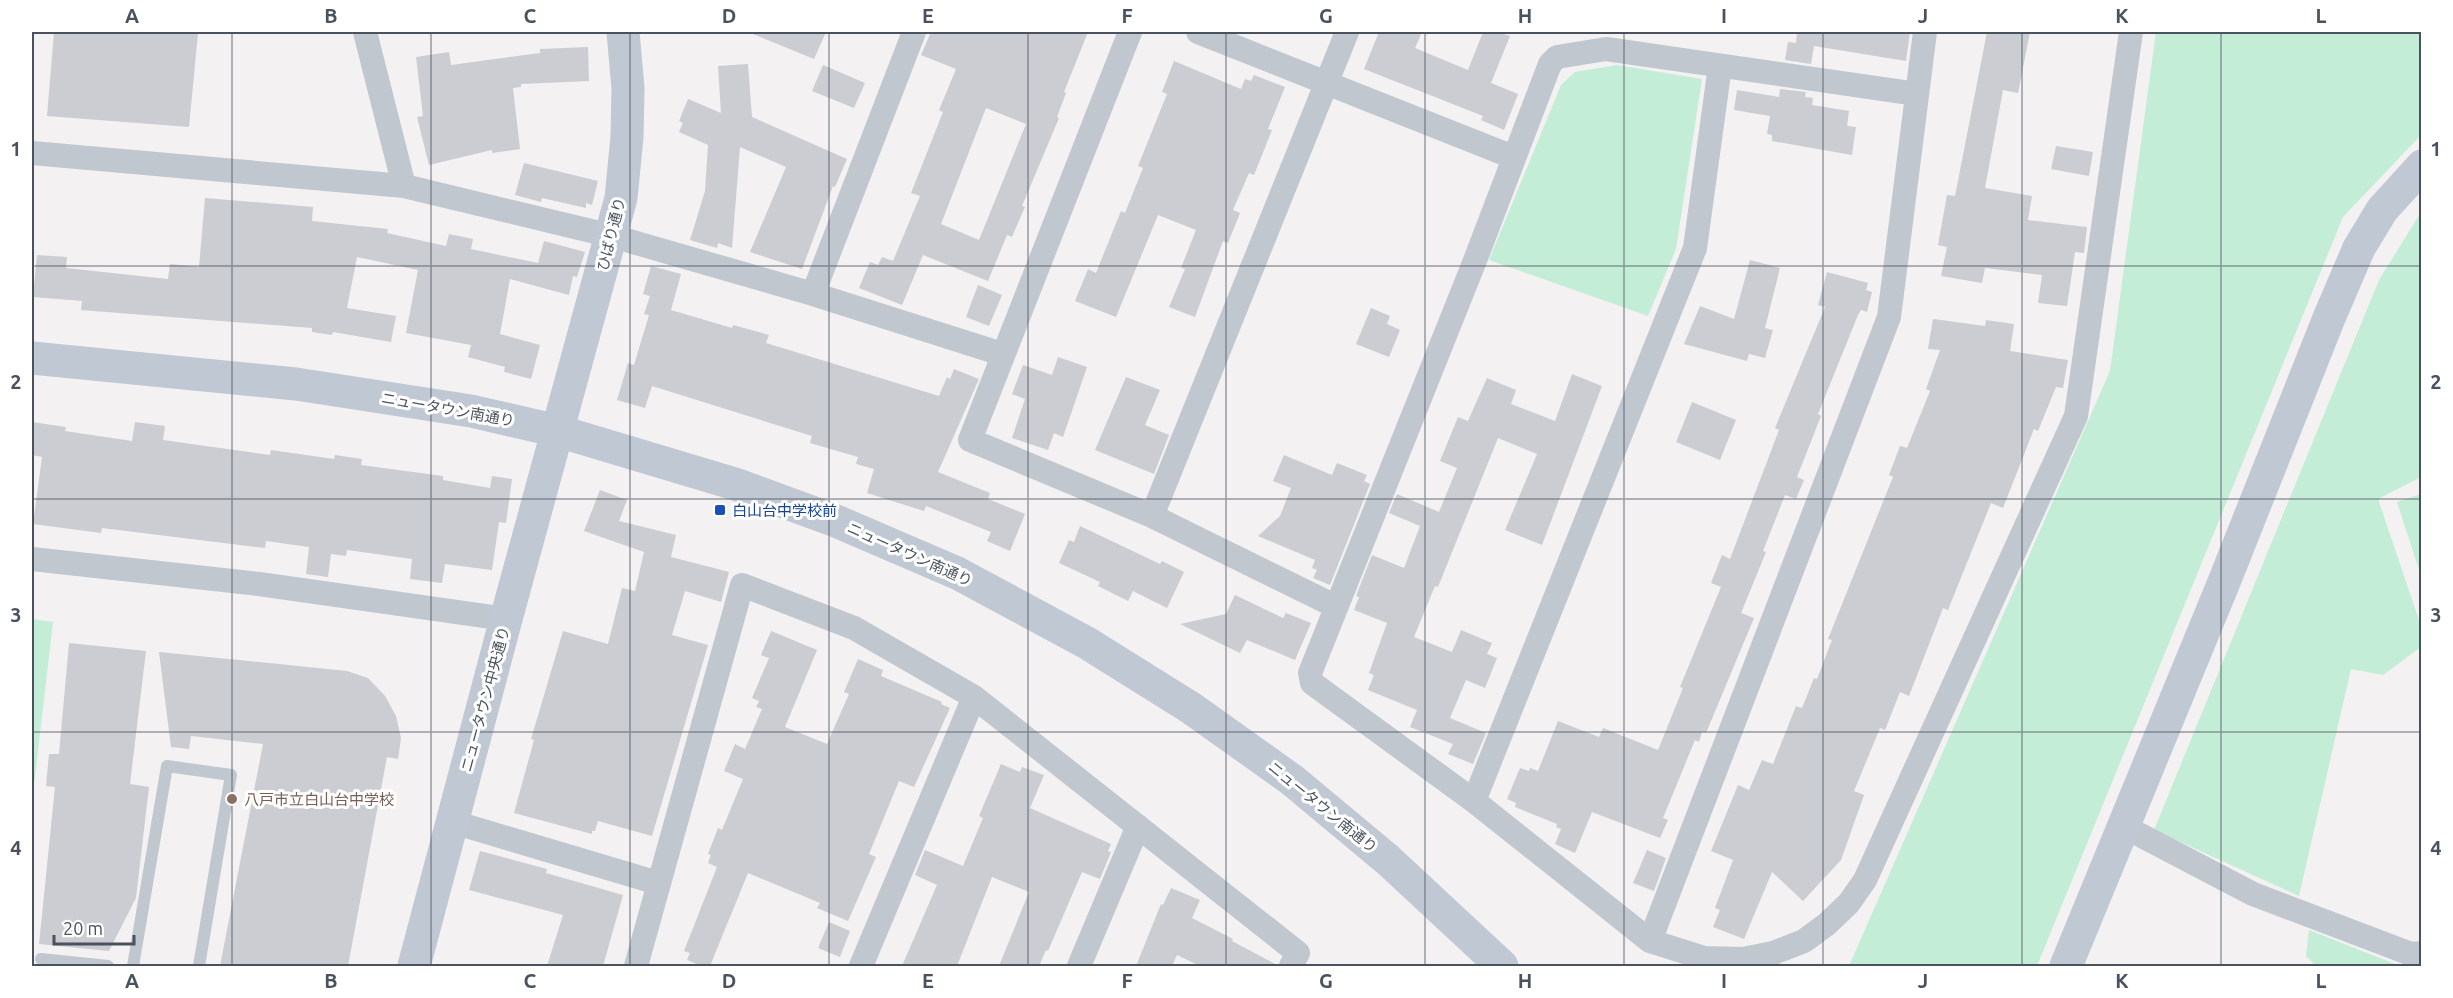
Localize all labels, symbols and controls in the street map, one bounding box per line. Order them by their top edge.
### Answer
text: A [125,4,139,27]
text: B [324,4,338,27]
text: C [524,4,537,27]
text: D [722,4,736,27]
text: E [922,4,934,27]
text: F [1121,4,1133,27]
text: G [1319,4,1333,27]
text: H [1518,4,1532,27]
text: I [1721,4,1727,27]
text: J [1918,4,1928,27]
text: K [2115,4,2129,27]
text: L [2316,4,2327,27]
text: 1 [10,137,22,160]
text: 1 [2430,137,2442,160]
street label: ひばり通り [594,196,628,272]
text: 2 [10,370,22,393]
text: 2 [2430,370,2442,393]
street label: ニュータウン南通り [380,389,516,429]
place label: 白山台中学校前 [732,502,837,519]
marker: 白山台中学校前 [713,503,727,517]
street label: ニュータウン南通り [845,519,975,589]
text: 3 [10,603,22,626]
text: 3 [2430,603,2442,626]
street label: ニュータウン中央通り [457,624,513,774]
street label: ニュータウン南通り [1265,758,1381,856]
place label: 八戸市立白山台中学校 [244,791,394,808]
marker: 八戸市立白山台中学校 [225,792,239,806]
text: 4 [10,836,22,859]
text: 4 [2430,836,2442,859]
scale bar [54,908,134,946]
text: 20 m [63,918,103,938]
text: A [125,969,139,992]
text: B [324,969,338,992]
text: C [524,969,537,992]
text: D [722,969,736,992]
text: E [922,969,934,992]
text: F [1121,969,1133,992]
text: G [1319,969,1333,992]
text: H [1518,969,1532,992]
text: I [1721,969,1727,992]
text: J [1918,969,1928,992]
text: K [2115,969,2129,992]
text: L [2316,969,2327,992]

